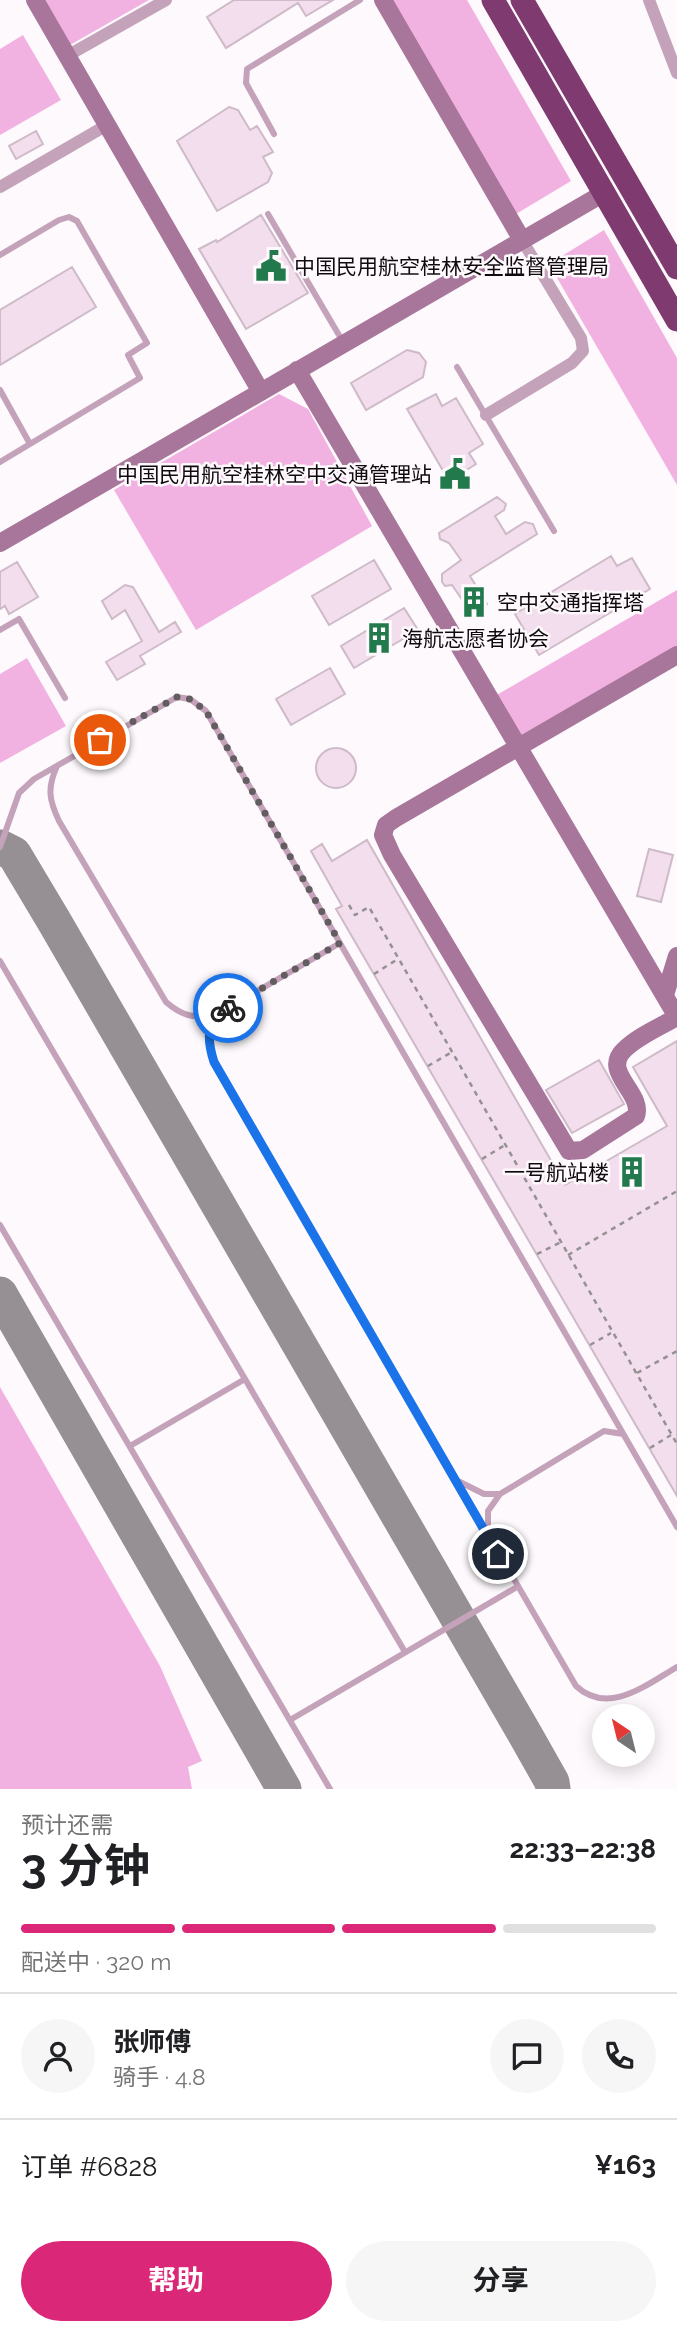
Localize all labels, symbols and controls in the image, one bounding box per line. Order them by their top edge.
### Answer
public building icon: 中国民用航空桂林安全监督管理局 [254,249,288,283]
place label: 中国民用航空桂林安全监督管理局 [294,254,609,279]
public building icon: 中国民用航空桂林空中交通管理站 [438,457,472,491]
place label: 中国民用航空桂林空中交通管理站 [117,462,432,487]
building icon: 空中交通指挥塔 [457,585,491,619]
place label: 空中交通指挥塔 [497,590,644,615]
building icon: 海航志愿者协会 [362,621,396,655]
place label: 海航志愿者协会 [402,626,549,651]
pin [70,710,130,770]
icon: bag [81,721,119,759]
courier [193,973,263,1043]
icon: bike [209,989,247,1027]
building icon: 一号航站楼 [615,1155,649,1189]
place label: 一号航站楼 [504,1160,609,1185]
pin [468,1524,528,1584]
icon: home [479,1535,517,1573]
north arrow [592,1704,654,1768]
map controls [592,1704,655,1767]
text: 预计还需 [21,1811,113,1838]
text: 22:33–22:38 [510,1834,656,1864]
text: 3 分钟 [21,1839,150,1893]
text: 配送中 · 320 m [21,1948,171,1975]
button: person [21,2019,95,2093]
button: chat [490,2019,564,2093]
button: phone [582,2019,656,2093]
text: 张师傅 [113,2027,191,2057]
text: 骑手 · 4.8 [113,2063,206,2090]
text: ¥163 [594,2150,656,2180]
text: 订单 #6828 [21,2152,157,2182]
button: 帮助 [21,2241,332,2321]
button: 分享 [346,2241,656,2321]

